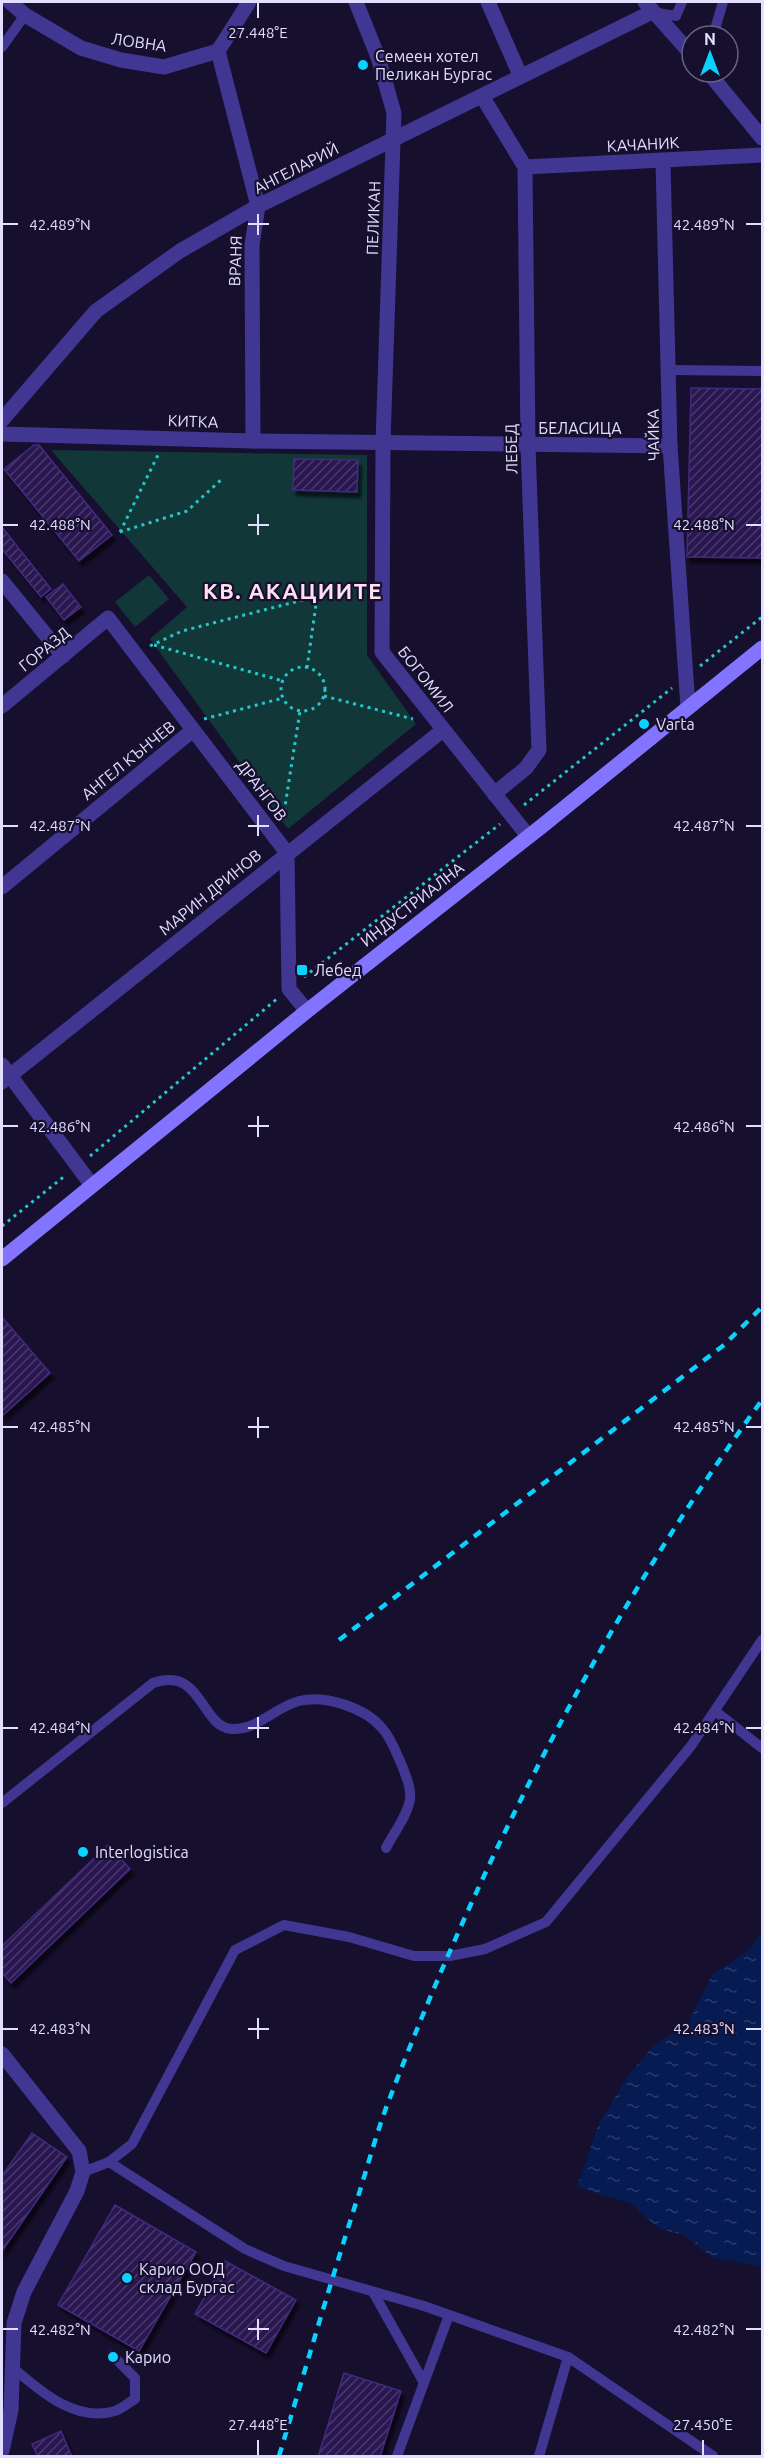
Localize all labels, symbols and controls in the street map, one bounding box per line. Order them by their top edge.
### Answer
text: 27.448°E [228,24,288,41]
north arrow [680,24,740,84]
street label: ЛОВНА [110,29,168,55]
text: N [704,30,716,48]
place label: Семеен хотел Пеликан Бургас [375,47,493,83]
marker: Семеен хотел Пеликан Бургас [356,58,370,72]
street label: КАЧАНИК [606,133,680,155]
street label: АНГЕЛАРИЙ [250,138,341,197]
street label: ПЕЛИКАН [363,181,383,255]
text: 42.489°N [29,216,91,233]
text: 42.489°N [673,216,735,233]
street label: ВРАНЯ [225,235,245,287]
street label: ЧАЙКА [643,408,662,461]
street label: КИТКА [167,411,219,431]
street label: БЕЛАСИЦА [538,419,622,437]
street label: ЛЕБЕД [502,424,520,474]
text: 42.488°N [29,516,91,533]
text: 42.488°N [673,516,735,533]
district label: КВ. АКАЦИИТЕ [203,578,383,603]
street label: ГОРАЗД [15,623,73,675]
street label: БОГОМИЛ [395,642,457,716]
place label: Varta [656,715,695,733]
street label: АНГЕЛ КЪНЧЕВ [78,717,178,803]
marker: Varta [637,717,651,731]
street label: ДРАНГОВ [233,756,291,824]
text: 42.487°N [29,817,91,834]
text: 42.487°N [673,817,735,834]
street label: МАРИН ДРИНОВ [155,845,265,939]
street label: ИНДУСТРИАЛНА [357,858,468,950]
place label: Лебед [314,961,361,979]
marker: Лебед [295,963,309,977]
text: 42.486°N [29,1118,91,1135]
text: 42.486°N [673,1118,735,1135]
text: 42.485°N [29,1418,91,1435]
text: 42.485°N [673,1418,735,1435]
text: 42.484°N [29,1719,91,1736]
text: 42.484°N [673,1719,735,1736]
place label: Interlogistica [95,1843,189,1861]
marker: Interlogistica [76,1845,90,1859]
text: 42.483°N [29,2020,91,2037]
text: 42.483°N [673,2020,735,2037]
place label: Карио ООД склад Бургас [139,2260,235,2296]
marker: Карио ООД склад Бургас [120,2271,134,2285]
text: 42.482°N [29,2321,91,2338]
text: 42.482°N [673,2321,735,2338]
place label: Карио [125,2348,171,2366]
marker: Карио [106,2350,120,2364]
text: 27.448°E [228,2416,288,2433]
text: 27.450°E [673,2416,733,2433]

